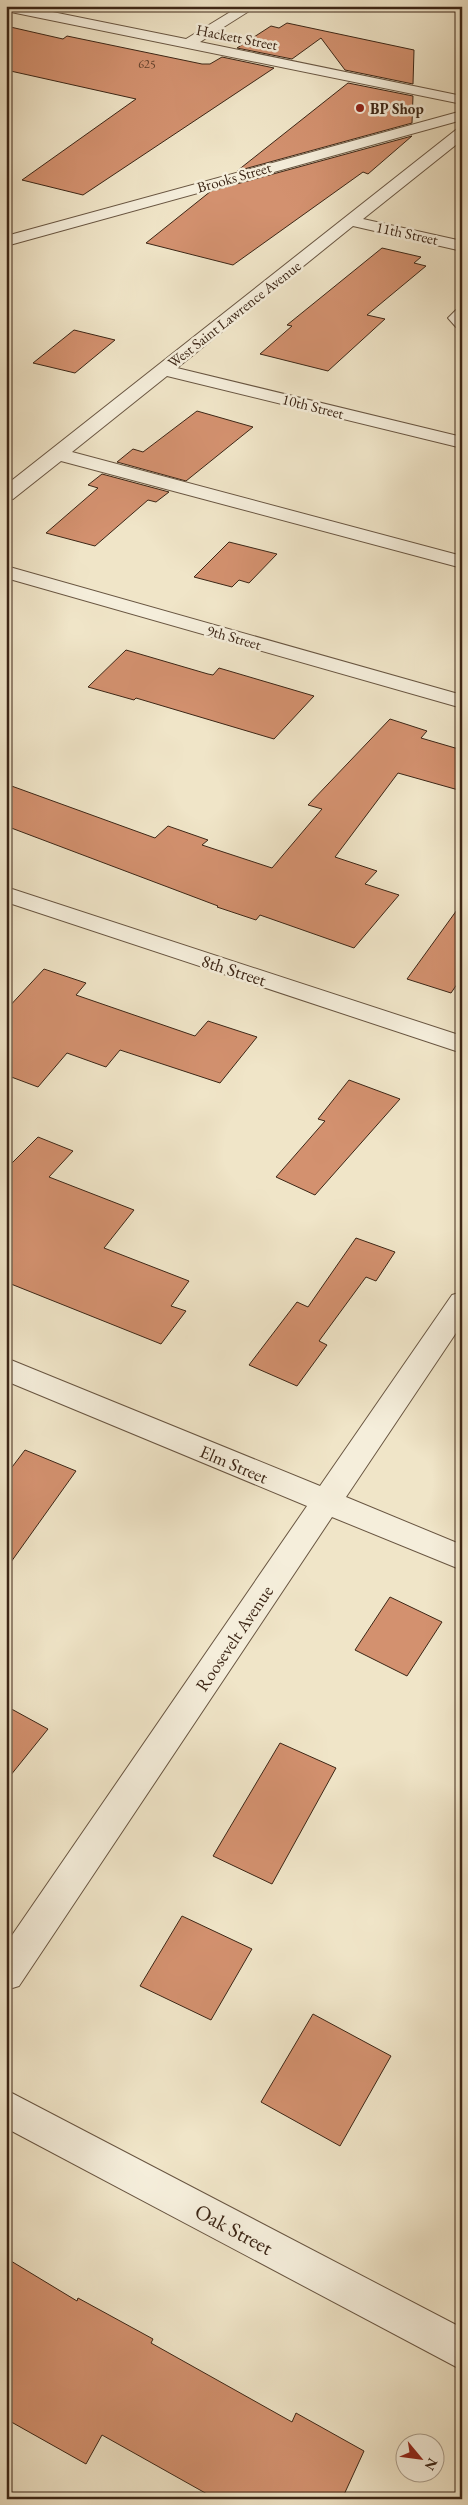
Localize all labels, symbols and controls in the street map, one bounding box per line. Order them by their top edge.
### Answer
street label: Hackett Street [195,20,280,54]
house number: 625 [138,56,156,72]
place label: BP Shop [370,99,424,118]
marker: BP Shop [354,102,366,114]
street label: Brooks Street [195,157,274,197]
street label: 11th Street [374,217,440,249]
street label: West Saint Lawrence Avenue [163,256,305,372]
street label: 10th Street [280,389,346,423]
street label: 9th Street [205,620,264,654]
street label: 8th Street [199,949,270,991]
street label: Elm Street [197,1439,272,1489]
street label: Roosevelt Avenue [190,1581,278,1695]
street label: Oak Street [190,2197,278,2261]
north arrow [396,2432,446,2482]
text: N [420,2455,442,2474]

